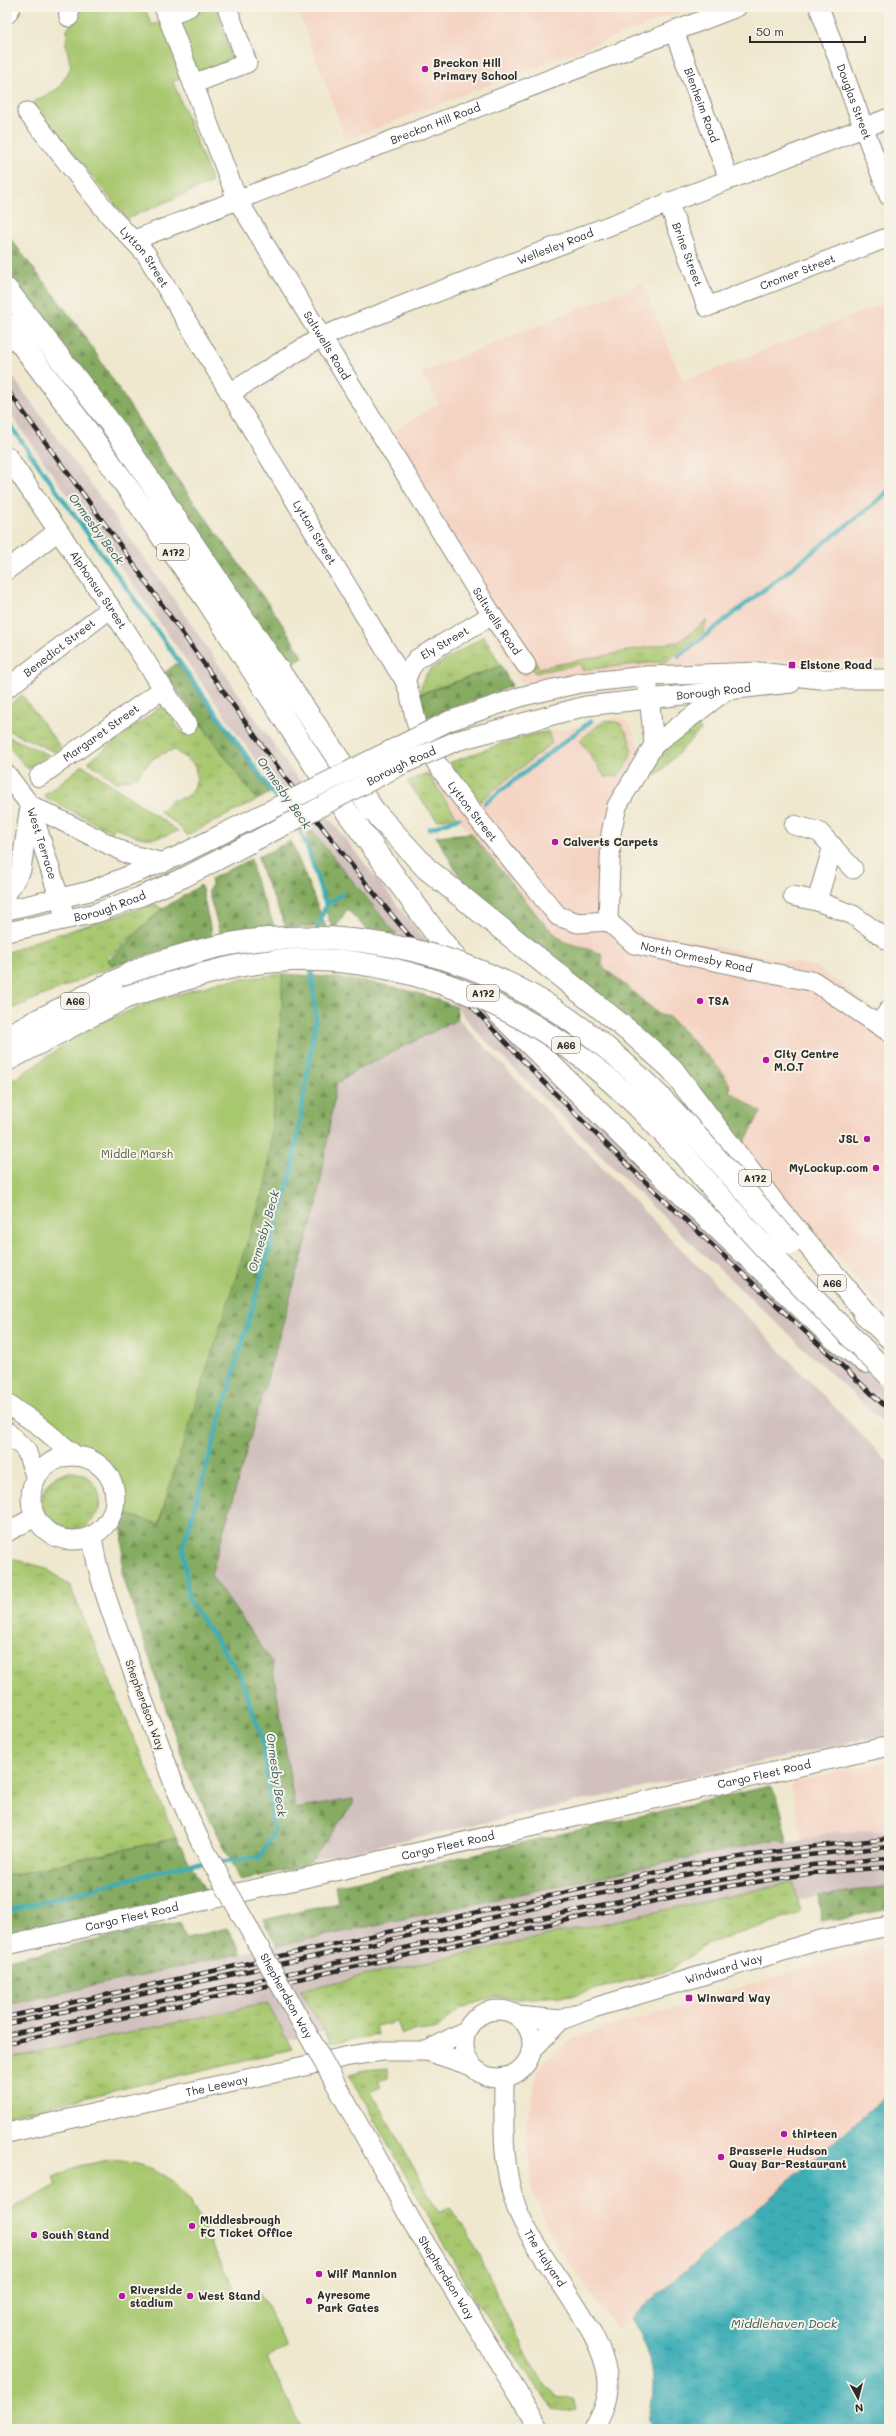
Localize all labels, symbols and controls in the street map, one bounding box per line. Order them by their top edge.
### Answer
scale bar [750,18,865,44]
text: 50 m [756,23,784,39]
place label: Breckon Hill Primary School [433,55,517,83]
street label: Douglas Street [834,61,876,142]
marker: Breckon Hill Primary School [420,64,430,74]
street label: Blenheim Road [681,65,723,144]
street label: Breckon Hill Road [388,99,482,147]
street label: Brine Street [669,220,707,289]
street label: Lytton Street [117,223,173,290]
street label: Wellesley Road [515,225,595,268]
street label: Cromer Street [757,250,837,293]
street label: Saltwells Road [300,308,354,382]
water label: Ormesby Beck [66,490,128,568]
street label: Lytton Street [290,497,340,567]
road number: A172 [157,544,189,560]
street label: Alphonsus Street [67,547,131,632]
street label: Saltwells Road [470,584,525,657]
street label: Benedict Street [20,615,98,680]
street label: Ely Street [418,622,471,662]
place label: Elstone Road [800,657,872,672]
marker: Elstone Road [787,660,797,670]
street label: Borough Road [675,680,752,703]
street label: Margaret Street [60,700,142,765]
street label: Borough Road [364,743,438,789]
water label: Ormesby Beck [254,753,316,832]
street label: Lytton Street [445,778,501,845]
street label: West Terrace [24,805,61,881]
place label: Calverts Carpets [563,834,659,849]
marker: Calverts Carpets [550,837,560,847]
street label: Borough Road [72,887,148,925]
street label: North Ormesby Road [639,938,754,976]
road number: A172 [467,985,499,1001]
road number: A66 [61,993,89,1009]
place label: TSA [708,993,729,1008]
marker: TSA [695,996,705,1006]
road number: A66 [552,1037,580,1053]
place label: City Centre M.O.T [774,1046,839,1074]
marker: City Centre M.O.T [761,1055,771,1065]
place label: JSL [838,1131,860,1146]
marker: JSL [862,1134,872,1144]
park label: Middle Marsh [101,1146,173,1161]
place label: MyLockup.com [789,1160,868,1175]
marker: MyLockup.com [871,1163,881,1173]
road number: A172 [739,1170,771,1186]
water label: Ormesby Beck [244,1187,283,1274]
road number: A66 [818,1275,846,1291]
street label: Shepherdson Way [122,1658,169,1752]
water label: Ormesby Beck [263,1732,291,1818]
street label: Cargo Fleet Road [716,1756,812,1791]
street label: Cargo Fleet Road [400,1827,496,1863]
street label: Cargo Fleet Road [84,1899,180,1934]
street label: Shepherdson Way [257,1950,317,2041]
street label: Windward Way [683,1950,764,1987]
place label: Winward Way [697,1990,770,2005]
marker: Winward Way [684,1993,694,2003]
street label: The Leeway [184,2071,249,2100]
place label: thirteen [792,2126,837,2141]
marker: thirteen [779,2129,789,2139]
place label: Brasserie Hudson Quay Bar-Restaurant [729,2143,847,2171]
marker: Brasserie Hudson Quay Bar-Restaurant [716,2152,726,2162]
place label: Middlesbrough FC Ticket Office [200,2212,293,2240]
marker: Middlesbrough FC Ticket Office [187,2221,197,2231]
street label: The Halyard [521,2226,569,2289]
place label: South Stand [42,2227,109,2242]
marker: South Stand [29,2230,39,2240]
street label: Shepherdson Way [415,2233,478,2322]
place label: Wilf Mannion [327,2266,397,2281]
marker: Wilf Mannion [314,2269,324,2279]
place label: Riverside stadium [130,2282,183,2310]
place label: Ayresome Park Gates [317,2287,380,2315]
place label: West Stand [198,2288,260,2303]
marker: Riverside stadium [117,2291,127,2301]
marker: West Stand [185,2291,195,2301]
marker: Ayresome Park Gates [304,2296,314,2306]
water label: Middlehaven Dock [731,2315,838,2331]
north arrow [838,2378,878,2418]
text: N [854,2400,864,2416]

